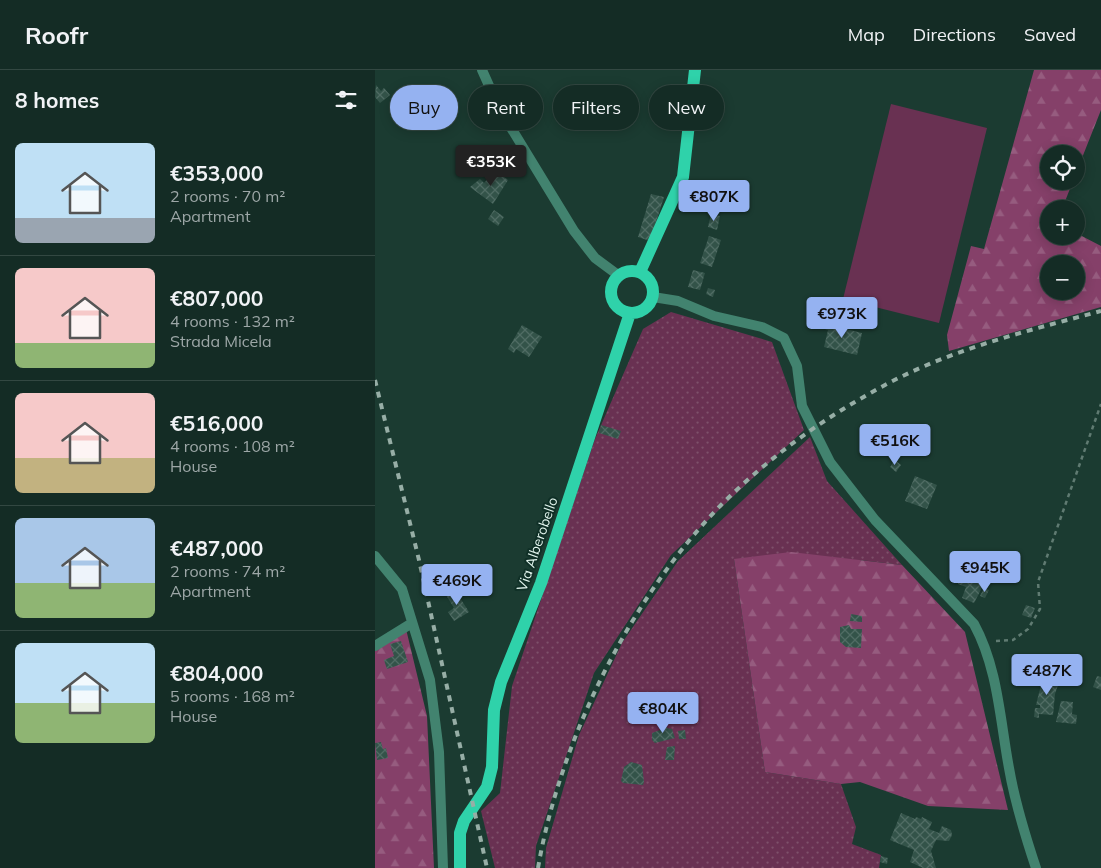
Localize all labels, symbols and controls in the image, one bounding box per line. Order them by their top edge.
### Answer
text: Roofr [25,20,88,50]
text: Map [848,23,885,46]
text: Directions [913,23,996,46]
text: Saved [1024,23,1076,46]
chip: Buy [390,85,458,130]
chip: Rent [468,85,543,130]
chip: Filters [553,85,639,130]
chip: New [649,85,724,130]
icon: filters [332,86,360,114]
text: 8 homes [15,87,99,113]
pin: €353K [456,144,526,187]
map controls [1040,145,1085,300]
button: locate [1040,145,1085,190]
text: €353K [466,151,516,171]
text: €353,000 [170,160,263,186]
icon: home [55,163,115,223]
pin: €807K [679,180,749,222]
text: 2 rooms · 70 m² [170,186,285,206]
text: €807K [689,186,739,206]
button: + [1040,200,1085,245]
text: Apartment [170,206,251,226]
button: − [1040,255,1085,300]
text: €807,000 [170,285,263,311]
icon: home [55,288,115,348]
pin: €973K [807,296,877,339]
text: €973K [817,303,867,323]
text: 4 rooms · 132 m² [170,311,295,331]
text: Strada Micela [170,331,272,351]
text: €516,000 [170,410,263,436]
icon: home [55,413,115,473]
pin: €516K [860,424,930,466]
text: €516K [870,430,920,450]
text: 4 rooms · 108 m² [170,436,295,456]
text: House [170,456,217,476]
street label: Via Alberobello [512,495,562,593]
text: €487,000 [170,535,263,561]
icon: home [55,538,115,598]
pin: €945K [950,550,1020,593]
text: €945K [960,557,1010,577]
text: 2 rooms · 74 m² [170,561,285,581]
pin: €469K [422,564,492,606]
text: €469K [432,570,482,590]
text: Apartment [170,581,251,601]
pin: €487K [1012,654,1082,696]
text: €804,000 [170,660,263,686]
text: €487K [1022,660,1072,680]
icon: home [55,663,115,723]
text: 5 rooms · 168 m² [170,686,295,706]
pin: €804K [628,692,698,734]
text: €804K [638,698,688,718]
text: House [170,706,217,726]

